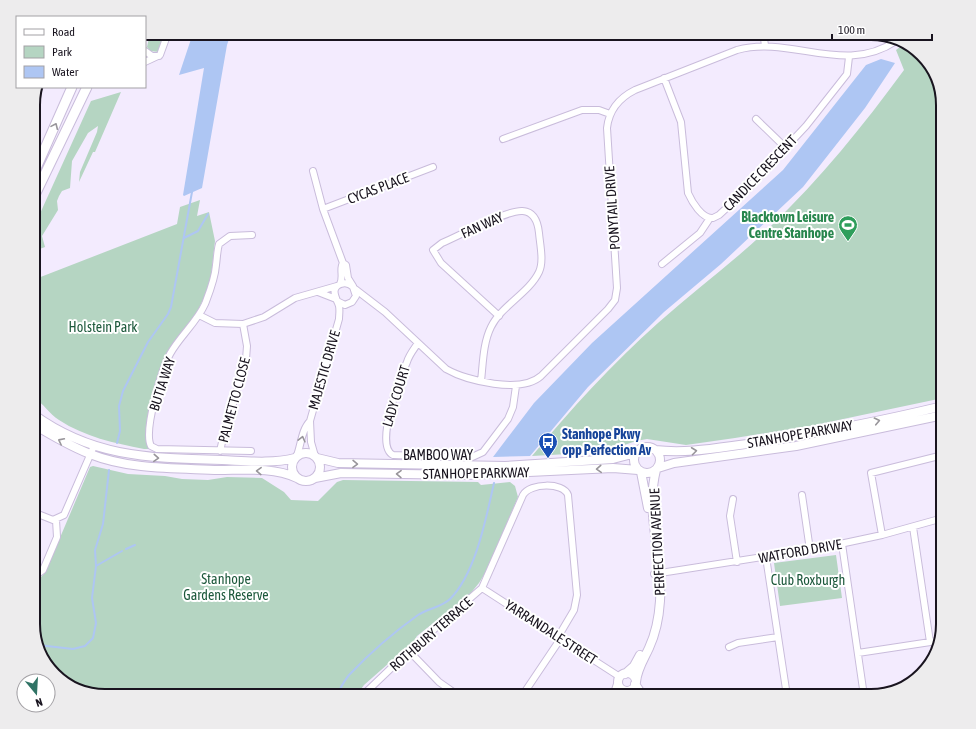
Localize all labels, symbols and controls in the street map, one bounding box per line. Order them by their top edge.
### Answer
legend [16,16,146,88]
scale bar [832,16,932,42]
text: 100 m [838,23,865,37]
text: Road [52,25,75,39]
text: Park [52,45,73,59]
text: Water [52,65,79,79]
one-way arrow [50,123,58,131]
street label: CANDICE CRESCENT [720,132,800,214]
street label: PONYTAIL DRIVE [601,165,623,251]
street label: CYCAS PLACE [345,169,411,207]
street label: FAN WAY [458,208,506,241]
place label: Blacktown Leisure Centre Stanhope [741,209,834,241]
sports icon: Blacktown Leisure Centre Stanhope [837,214,859,242]
park label: Holstein Park [69,319,137,335]
street label: MAJESTIC DRIVE [305,328,343,411]
street label: BUTIA WAY [146,354,178,413]
street label: PALMETTO CLOSE [215,356,253,444]
street label: LADY COURT [379,363,413,429]
street label: STANHOPE PARKWAY [746,417,855,451]
one-way arrow [874,417,880,425]
place label: Stanhope Pkwy opp Perfection Av [562,426,652,458]
bus stop icon: Stanhope Pkwy opp Perfection Av [537,431,559,459]
one-way arrow [298,436,306,442]
one-way arrow [58,438,65,446]
street label: BAMBOO WAY [403,447,474,463]
one-way arrow [690,447,697,456]
one-way arrow [153,454,159,463]
one-way arrow [352,460,358,468]
street label: STANHOPE PARKWAY [422,464,530,482]
one-way arrow [596,464,602,473]
one-way arrow [256,467,262,475]
one-way arrow [396,470,402,478]
street label: PERFECTION AVENUE [646,488,668,596]
street label: WATFORD DRIVE [757,536,843,566]
park label: Stanhope Gardens Reserve [183,571,269,603]
park label: Club Roxburgh [771,572,845,588]
street label: ROTHBURY TERRACE [386,594,476,674]
street label: YARRANDALE STREET [502,596,600,668]
north arrow [16,673,56,713]
text: N [34,696,44,709]

